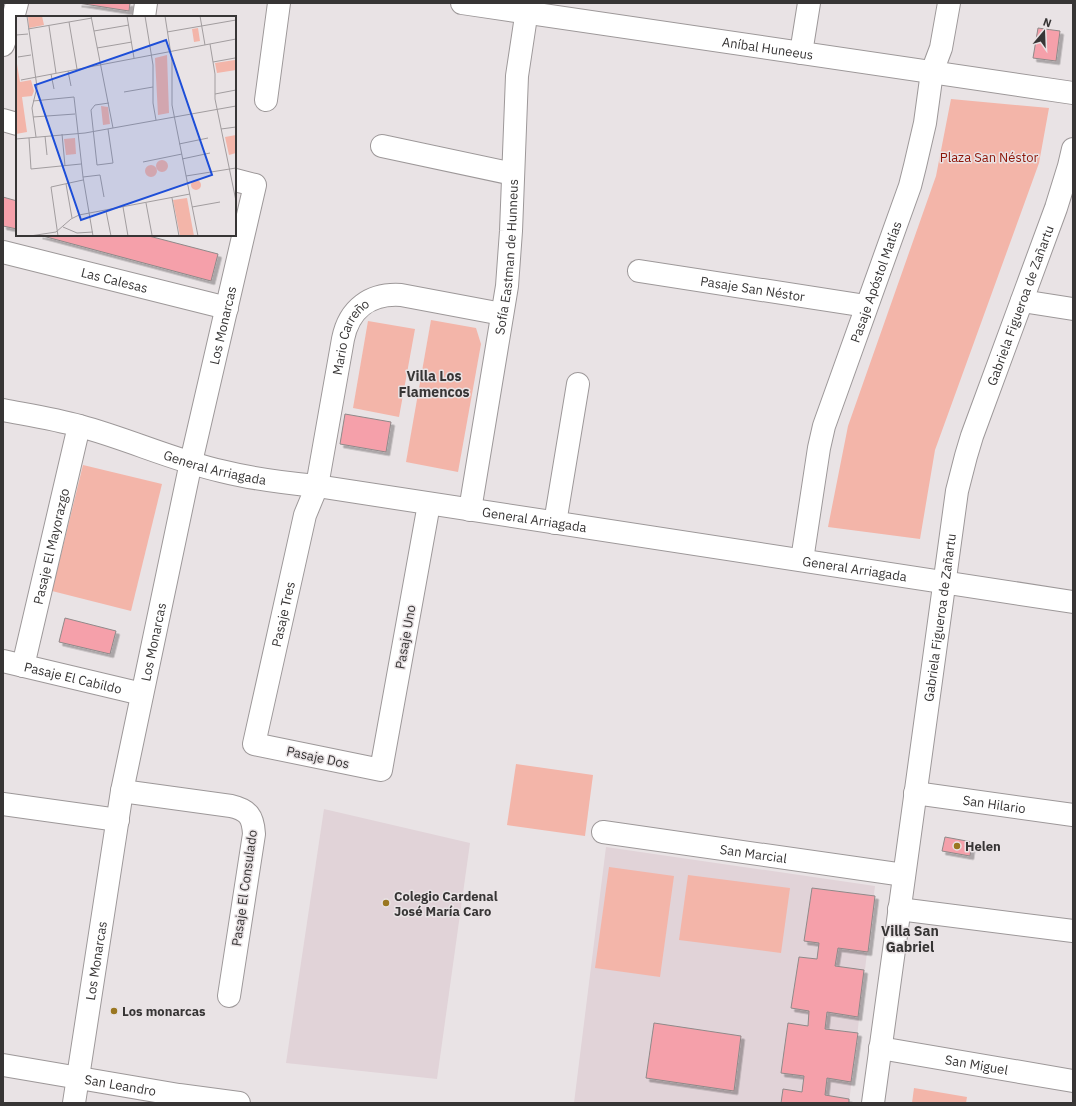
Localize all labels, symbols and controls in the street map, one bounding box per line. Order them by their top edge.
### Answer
north arrow [1024,12,1064,52]
text: N [1041,15,1053,30]
inset map [16,16,236,236]
street label: Aníbal Huneeus [721,33,814,64]
park label: Plaza San Néstor [940,149,1038,166]
street label: Sofía Eastman de Hunneus [491,179,522,336]
street label: Pasaje Apóstol Matías [847,219,906,345]
street label: Gabriela Figueroa de Zañartu [983,223,1058,388]
street label: Las Calesas [79,264,150,297]
street label: Pasaje San Néstor [699,273,806,306]
street label: Los Monarcas [206,285,240,366]
street label: Mario Carreño [329,295,372,376]
district label: Villa Los Flamencos [398,367,470,401]
street label: General Arriagada [161,446,267,489]
street label: Pasaje El Mayorazgo [30,487,73,606]
street label: General Arriagada [481,503,588,536]
street label: Gabriela Figueroa de Zañartu [920,532,960,703]
street label: General Arriagada [801,553,908,585]
street label: Pasaje Tres [268,580,299,649]
street label: Los Monarcas [137,601,170,683]
street label: Pasaje Uno [391,604,419,671]
street label: Pasaje El Cabildo [22,658,123,698]
street label: Pasaje Dos [285,743,351,772]
street label: San Hilario [962,792,1027,817]
street label: Pasaje El Consulado [228,829,261,947]
place label: Helen [965,838,1001,855]
street label: San Marcial [719,841,788,867]
marker: Helen [952,841,962,851]
place label: Colegio Cardenal José María Caro [394,888,498,920]
marker: Colegio Cardenal José María Caro [381,898,391,908]
street label: Los Monarcas [82,920,111,1002]
district label: Villa San Gabriel [881,922,939,956]
place label: Los monarcas [122,1003,206,1020]
marker: Los monarcas [109,1006,119,1016]
street label: San Miguel [944,1051,1010,1079]
street label: San Leandro [83,1071,157,1100]

